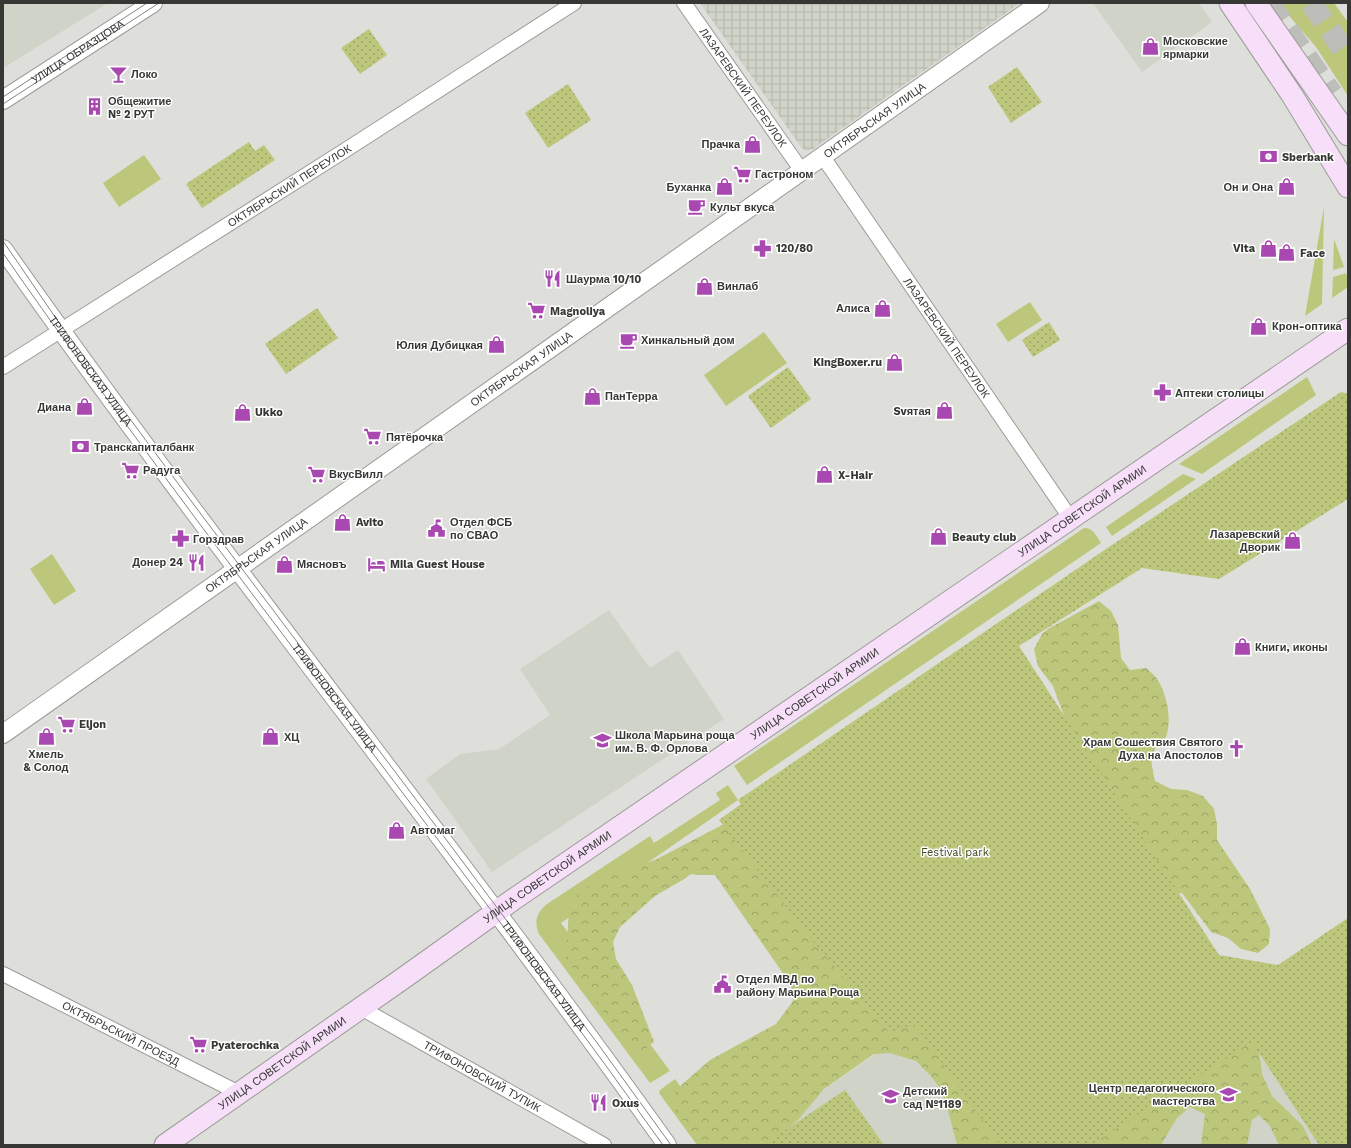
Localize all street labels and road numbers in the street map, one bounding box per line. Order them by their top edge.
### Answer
street label: УЛИЦА ОБРАЗЦОВА [29,17,127,86]
street label: ЛАЗАРЕВСКИЙ ПЕРЕУЛОК [697,25,790,150]
street label: ОКТЯБРЬСКАЯ УЛИЦА [821,79,928,161]
street label: ОКТЯБРЬСКИЙ ПЕРЕУЛОК [225,141,354,230]
street label: ЛАЗАРЕВСКИЙ ПЕРЕУЛОК [901,275,993,401]
street label: ТРИФОНОВСКАЯ УЛИЦА [46,313,135,429]
street label: ОКТЯБРЬСКАЯ УЛИЦА [468,328,575,409]
street label: УЛИЦА СОВЕТСКОЙ АРМИИ [1015,462,1149,559]
street label: ОКТЯБРЬСКАЯ УЛИЦА [203,514,310,595]
street label: ТРИФОНОВСКАЯ УЛИЦА [289,641,380,755]
street label: УЛИЦА СОВЕТСКОЙ АРМИИ [748,645,881,742]
street label: УЛИЦА СОВЕТСКОЙ АРМИИ [481,828,614,926]
street label: ТРИФОНОВСКАЯ УЛИЦА [499,919,589,1034]
street label: ОКТЯБРЬСКИЙ ПРОЕЗД [60,998,182,1069]
street label: УЛИЦА СОВЕТСКОЙ АРМИИ [216,1014,348,1112]
street label: ТРИФОНОВСКИЙ ТУПИК [421,1038,543,1115]

